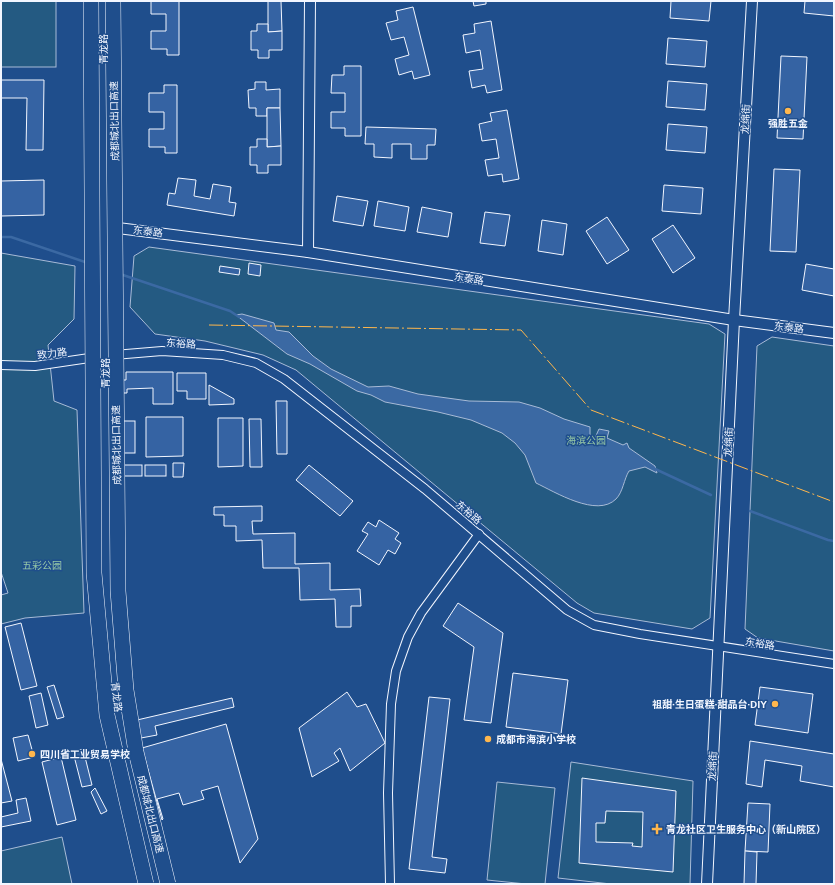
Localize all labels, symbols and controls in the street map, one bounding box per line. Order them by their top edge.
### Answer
street label: 青龙路 [97,34,109,64]
street label: 成都城北出口高速 [107,81,121,161]
street label: 龙绵街 [738,104,752,134]
marker: 强胜五金 [783,106,793,116]
place label: 强胜五金 [768,117,808,129]
street label: 东泰路 [132,223,164,239]
street label: 东泰路 [453,270,485,286]
street label: 东泰路 [773,319,805,335]
street label: 东裕路 [166,336,196,350]
street label: 致力路 [36,345,68,361]
street label: 青龙路 [99,358,111,388]
street label: 成都城北出口高速 [109,405,123,485]
street label: 龙绵街 [721,427,735,457]
park label: 海滨公园 [566,434,606,446]
street label: 东裕路 [454,498,484,526]
park label: 五彩公园 [22,559,62,571]
street label: 东裕路 [744,635,776,651]
street label: 青龙路 [109,681,125,713]
place label: 祖甜·生日蛋糕·甜品台·DIY [652,698,767,710]
marker: 祖甜·生日蛋糕·甜品台·DIY [770,699,780,709]
place label: 成都市海滨小学校 [496,733,576,745]
marker: 成都市海滨小学校 [483,734,493,744]
place label: 四川省工业贸易学校 [40,748,130,760]
marker: 四川省工业贸易学校 [27,749,37,759]
street label: 龙绵街 [705,751,719,781]
street label: 成都城北出口高速 [136,774,166,854]
marker: 青龙社区卫生服务中心（新山院区） [651,823,663,835]
place label: 青龙社区卫生服务中心（新山院区） [666,823,826,835]

